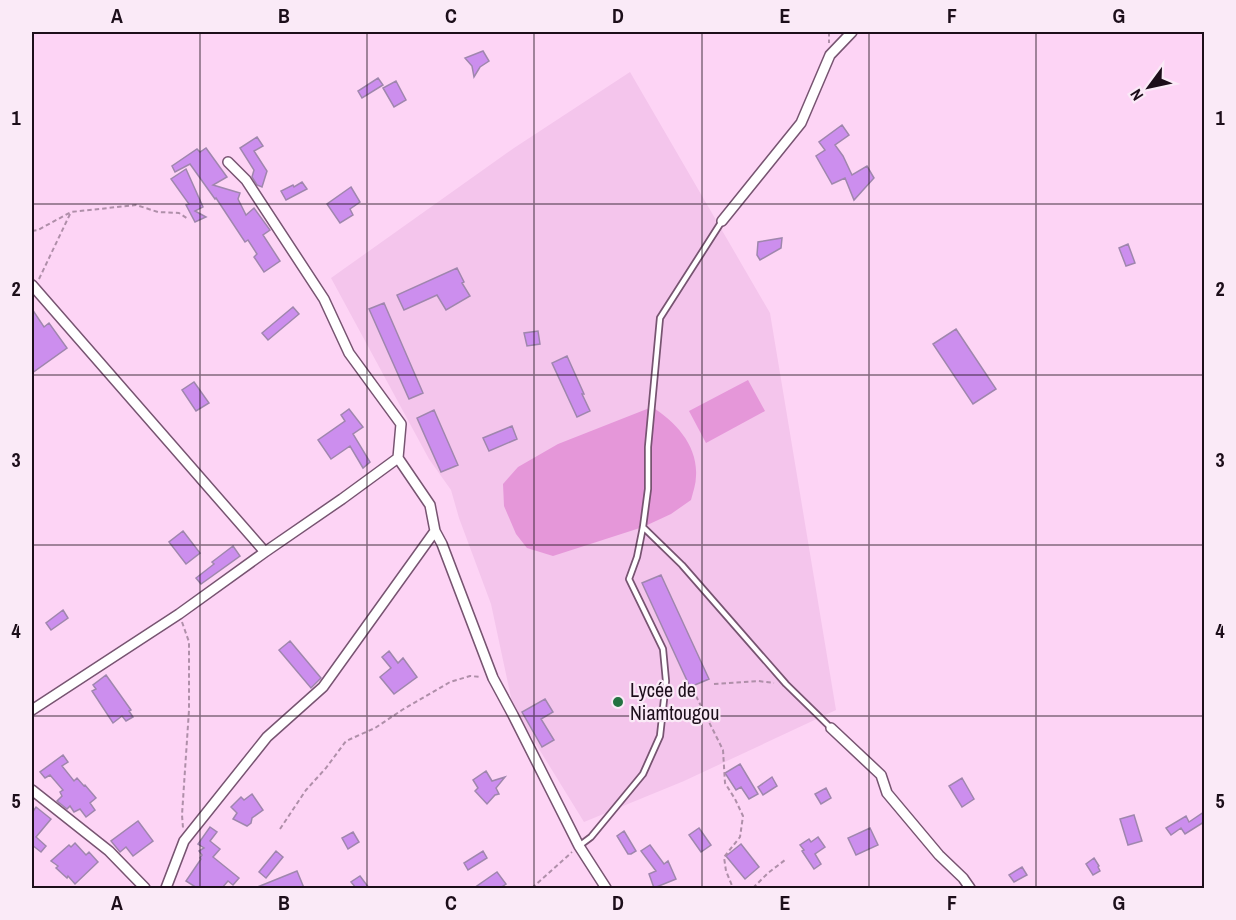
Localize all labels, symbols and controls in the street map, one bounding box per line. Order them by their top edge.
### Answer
text: A [111,2,123,29]
text: B [278,2,290,29]
text: C [445,2,457,29]
text: D [612,2,624,29]
text: E [780,2,791,29]
text: F [947,2,957,29]
text: G [1113,2,1125,29]
north arrow [1119,57,1179,117]
text: N [1125,85,1148,105]
text: 1 [11,104,21,131]
text: 1 [1215,104,1225,131]
text: 2 [11,275,21,302]
text: 2 [1215,275,1225,302]
text: 3 [11,446,21,473]
text: 3 [1215,446,1225,473]
text: 4 [11,617,21,644]
text: 4 [1215,617,1225,644]
place label: Lycée de Niamtougou [630,676,719,726]
marker: Lycée de Niamtougou [611,695,625,709]
text: 5 [11,787,21,814]
text: 5 [1215,787,1225,814]
text: A [111,889,123,916]
text: B [278,889,290,916]
text: C [445,889,457,916]
text: D [612,889,624,916]
text: E [780,889,791,916]
text: F [947,889,957,916]
text: G [1113,889,1125,916]

